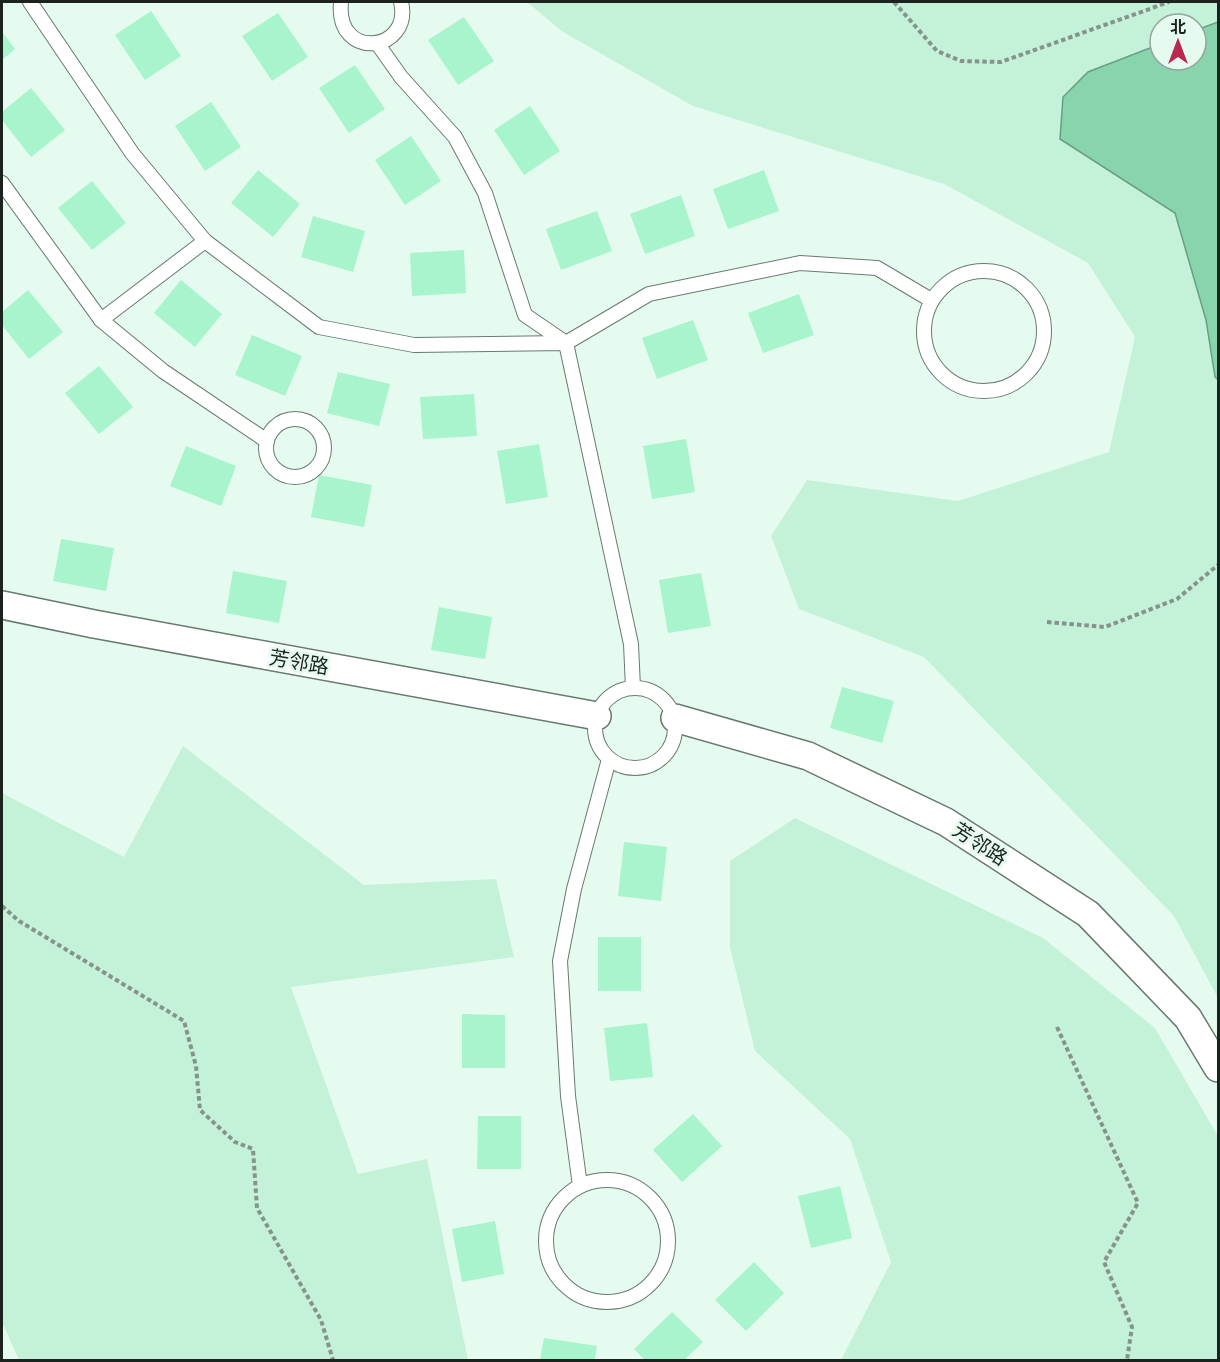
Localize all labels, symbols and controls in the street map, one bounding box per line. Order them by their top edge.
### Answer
north arrow [1148,12,1208,72]
text: 北 [1170,18,1186,37]
street label: 芳邻路 [267,645,331,679]
street label: 芳邻路 [948,818,1012,870]

